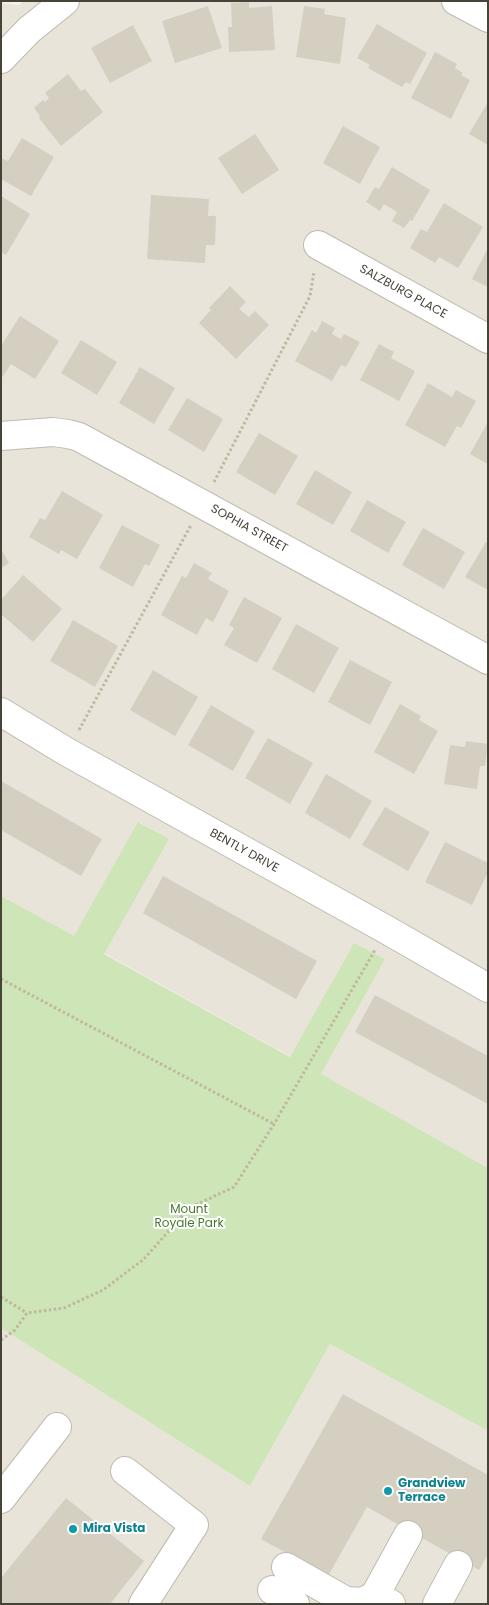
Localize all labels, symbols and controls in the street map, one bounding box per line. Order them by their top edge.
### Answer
street label: SALZBURG PLACE [357,262,449,322]
street label: SOPHIA STREET [208,502,290,556]
street label: BENTLY DRIVE [207,826,281,876]
park label: Mount Royale Park [154,1203,224,1231]
place label: Grandview Terrace [398,1477,465,1505]
marker: Grandview Terrace [382,1485,394,1497]
place label: Mira Vista [83,1522,145,1536]
marker: Mira Vista [67,1523,79,1535]

